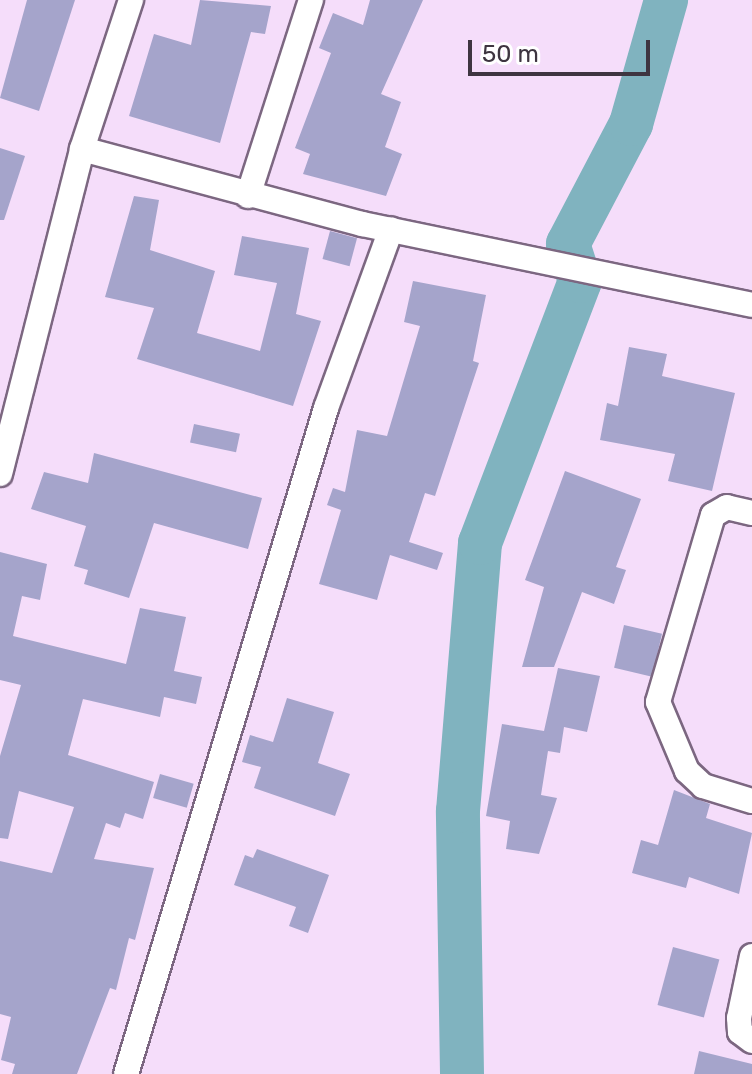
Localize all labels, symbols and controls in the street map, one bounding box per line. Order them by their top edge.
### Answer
scale bar [472,24,654,74]
text: 50 m [482,40,539,68]

